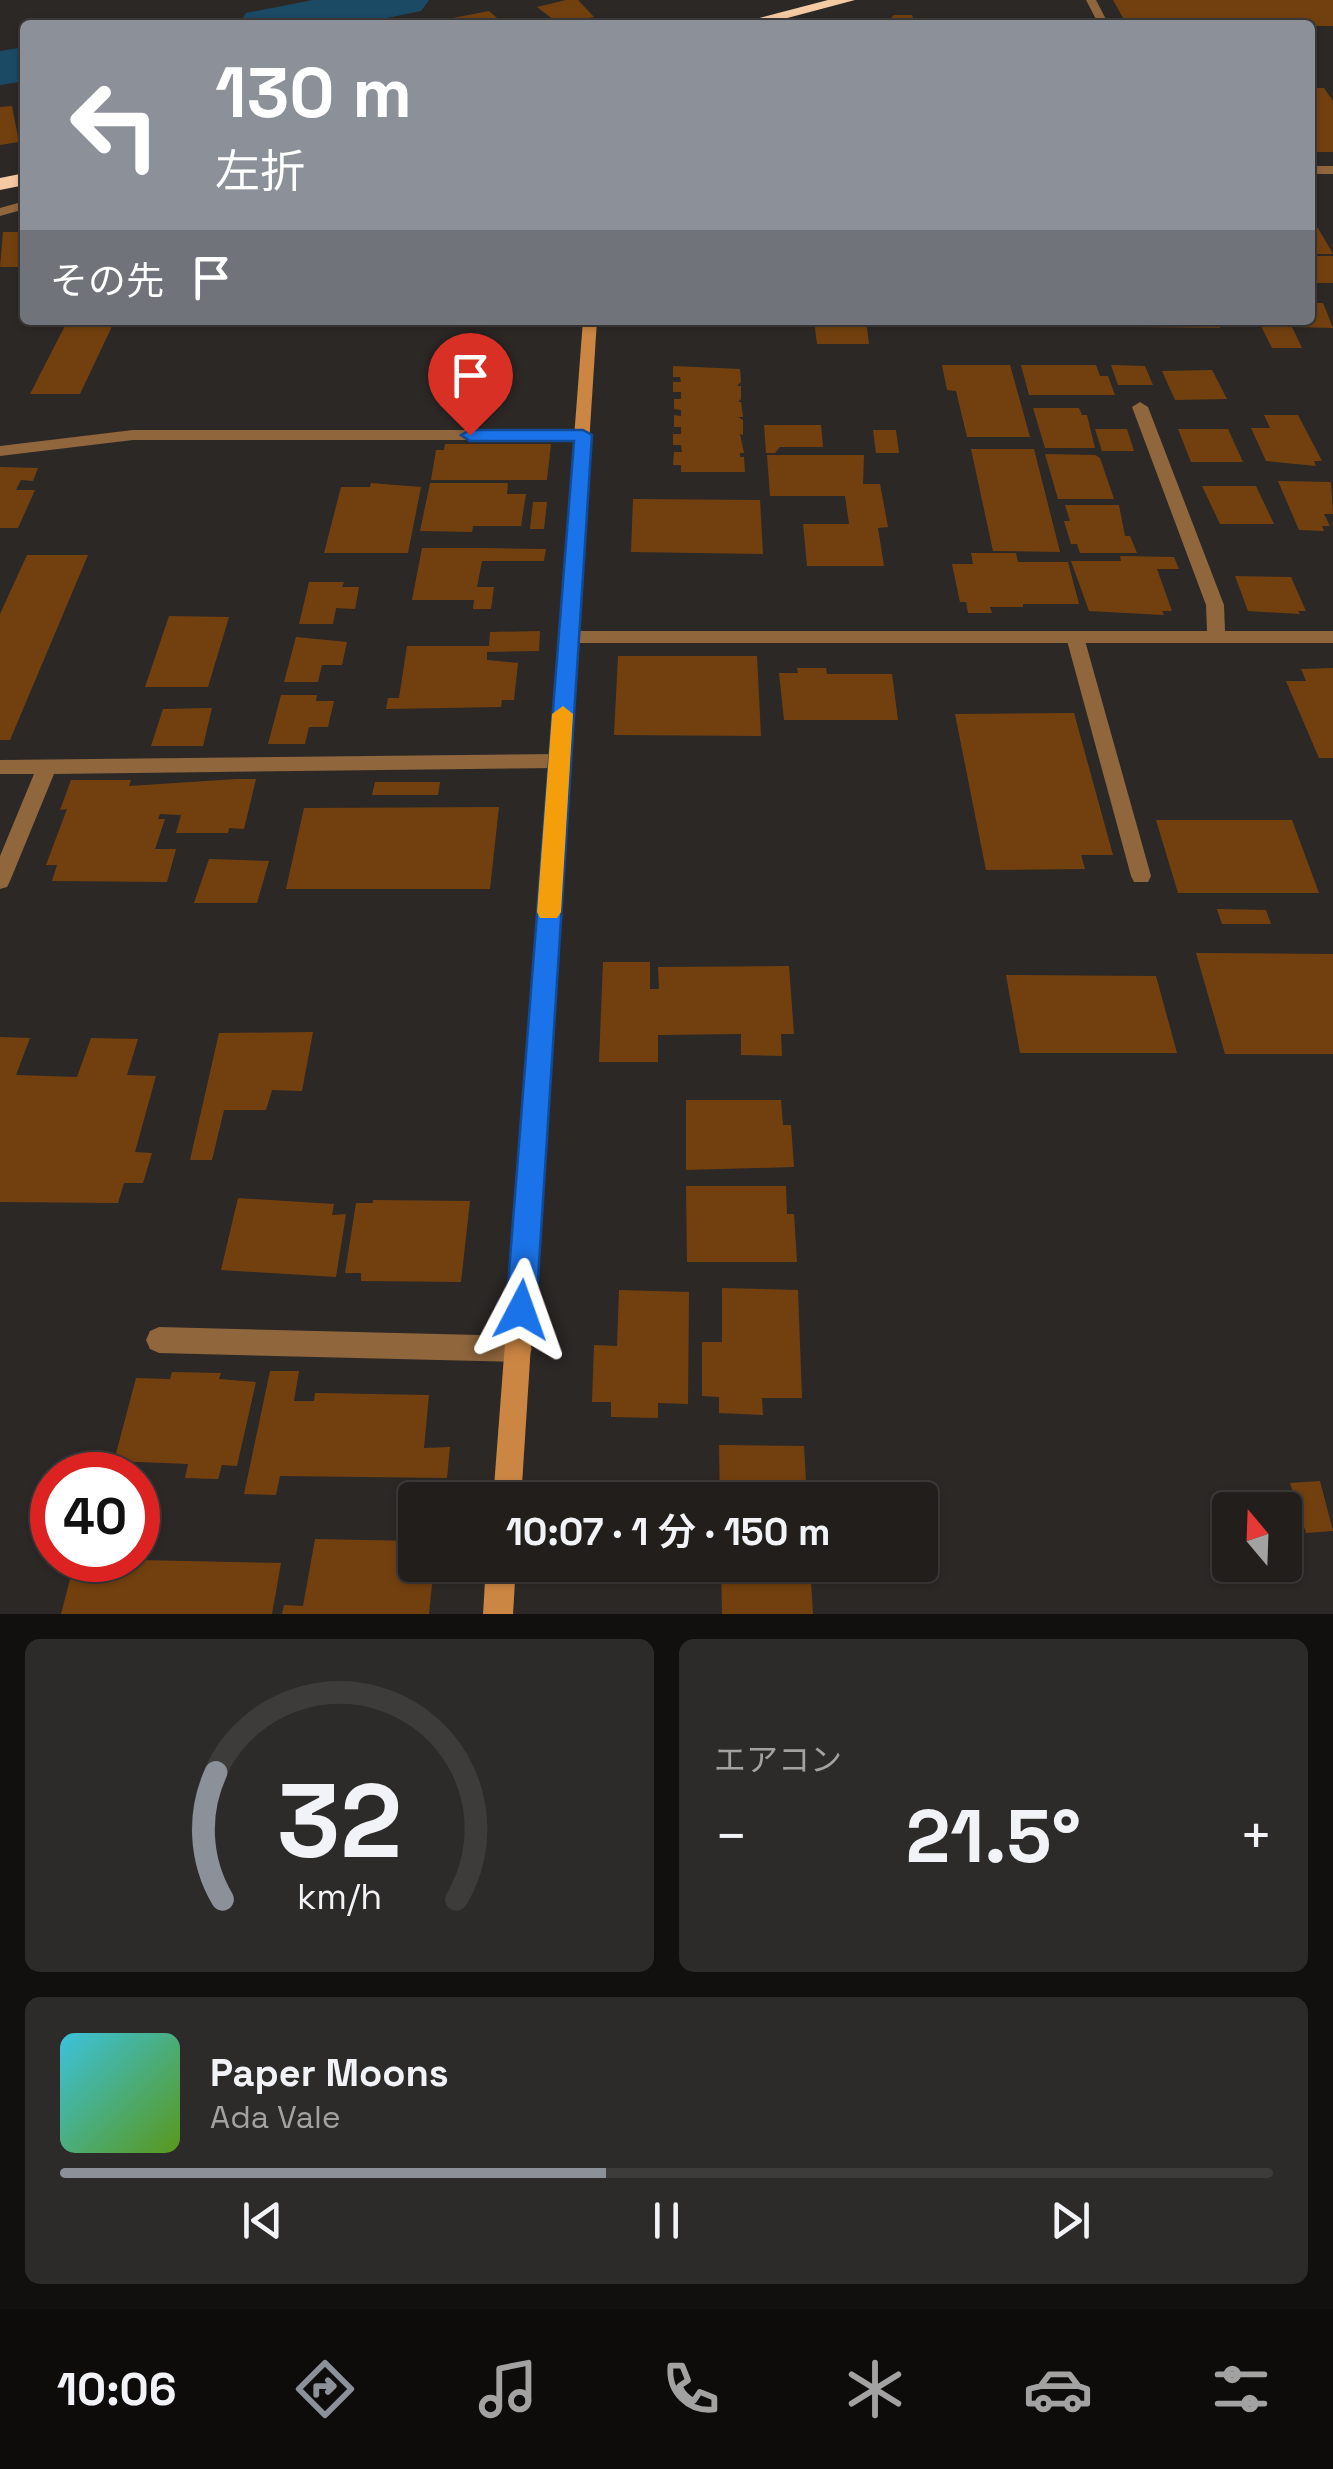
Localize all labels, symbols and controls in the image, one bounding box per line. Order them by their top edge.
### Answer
text: 130 m [215,48,412,137]
icon: left [50,60,180,190]
text: 左折 [215,143,305,200]
icon: arrive [184,250,239,305]
text: その先 [50,257,164,305]
pin [428,333,513,436]
icon: arrive [443,348,498,403]
position arrow [469,1258,573,1362]
speed limit sign: 40 [30,1452,160,1582]
north arrow [1212,1492,1302,1582]
map controls [1212,1492,1302,1582]
text: 10:07 · 1 分 · 150 m [506,1508,830,1556]
text: エアコン [714,1740,842,1780]
text: 32 [277,1755,402,1887]
text: 21.5° [906,1788,1081,1884]
text: − [714,1801,748,1871]
text: + [1239,1801,1273,1871]
text: km/h [297,1874,382,1919]
text: Paper Moons [210,2049,449,2097]
text: Ada Vale [210,2097,341,2137]
icon: previous [235,2193,290,2248]
icon: pause [639,2193,694,2248]
icon: next [1043,2193,1098,2248]
icon: directions [290,2354,360,2424]
icon: music [473,2354,543,2424]
icon: phone [656,2354,726,2424]
icon: climate [840,2354,910,2424]
icon: car [1023,2354,1093,2424]
icon: filters [1206,2354,1276,2424]
text: 10:06 [57,2361,177,2418]

